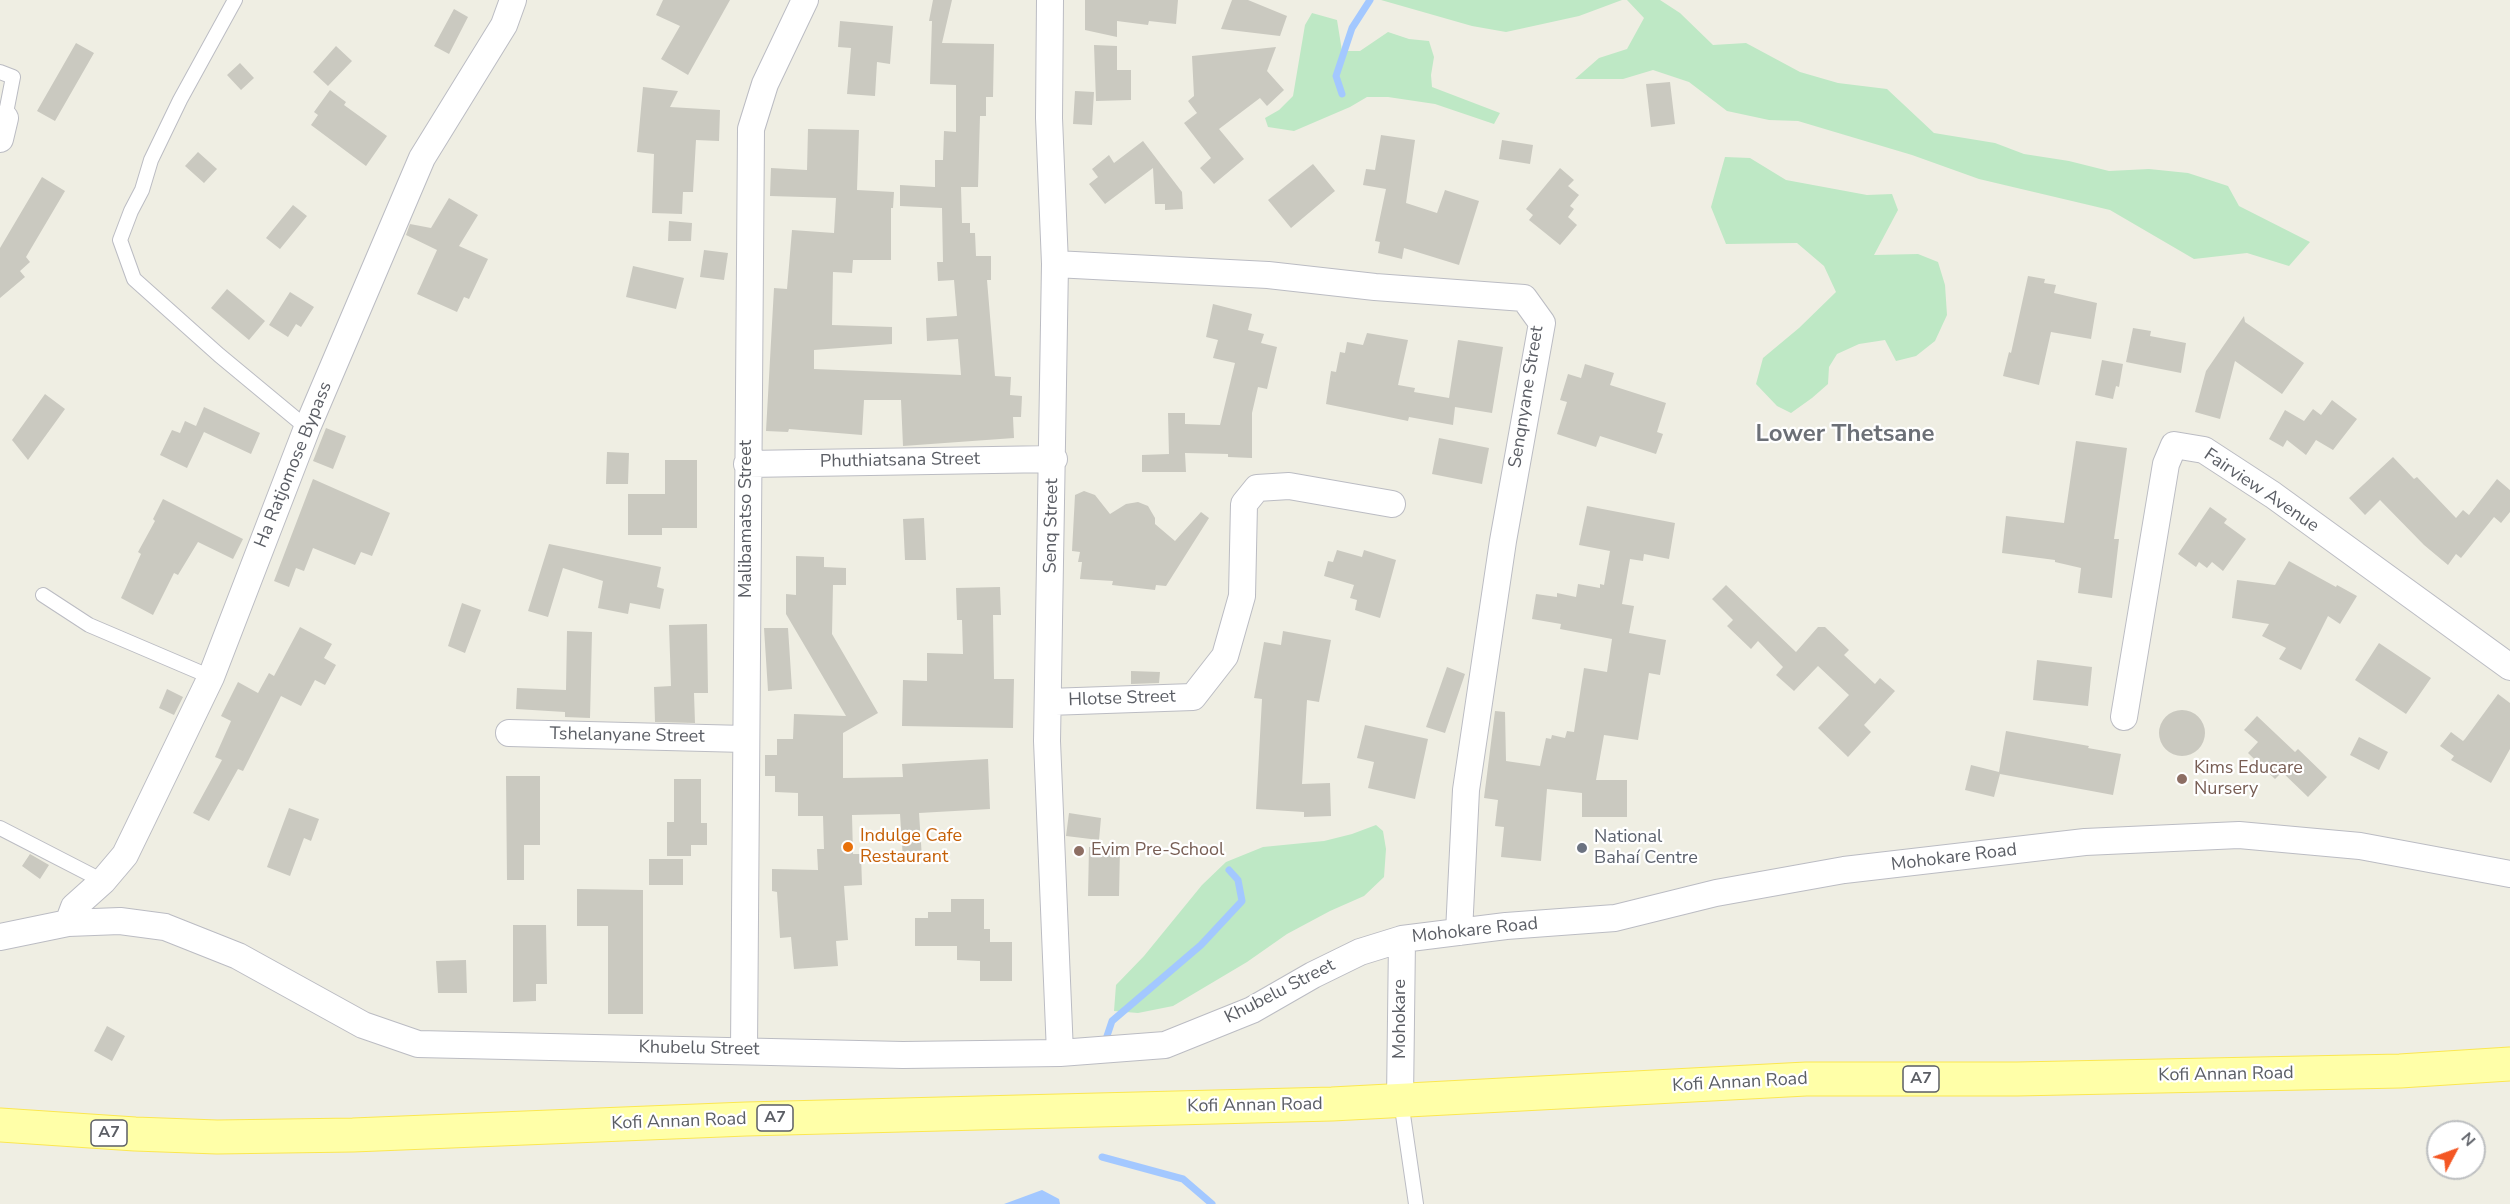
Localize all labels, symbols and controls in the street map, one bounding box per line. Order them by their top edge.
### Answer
street label: Senqnyane Street [1505,324,1549,470]
street label: Ha Ratjomose Bypass [251,379,337,551]
district label: Lower Thetsane [1755,421,1935,449]
street label: Malibamatso Street [736,440,758,598]
street label: Fairview Avenue [2199,445,2323,537]
street label: Phuthiatsana Street [820,449,980,473]
street label: Senq Street [1040,478,1064,574]
street label: Hlotse Street [1068,686,1176,712]
street label: Tshelanyane Street [549,724,705,748]
place label: Kims Educare Nursery [2194,758,2303,800]
marker: Kims Educare Nursery [2175,772,2189,786]
place label: Indulge Cafe Restaurant [860,826,962,868]
place label: National Bahaí Centre [1594,827,1698,870]
marker: Indulge Cafe Restaurant [841,840,855,854]
place label: Evim Pre-School [1091,840,1224,862]
street label: Mohokare Road [1890,840,2018,876]
marker: National Bahaí Centre [1575,841,1589,855]
marker: Evim Pre-School [1072,844,1086,858]
street label: Mohokare Road [1411,914,1539,948]
street label: Khubelu Street [1221,955,1339,1029]
street label: Mohokare [1390,979,1412,1059]
street label: Khubelu Street [638,1037,760,1061]
street label: Kofi Annan Road [2158,1063,2294,1087]
road number: A7 [1903,1066,1939,1092]
street label: Kofi Annan Road [1672,1069,1808,1097]
street label: Kofi Annan Road [1187,1094,1323,1118]
road number: A7 [757,1105,793,1131]
street label: Kofi Annan Road [611,1109,747,1135]
road number: A7 [91,1120,127,1146]
north arrow [2426,1120,2486,1180]
text: N [2456,1128,2480,1151]

